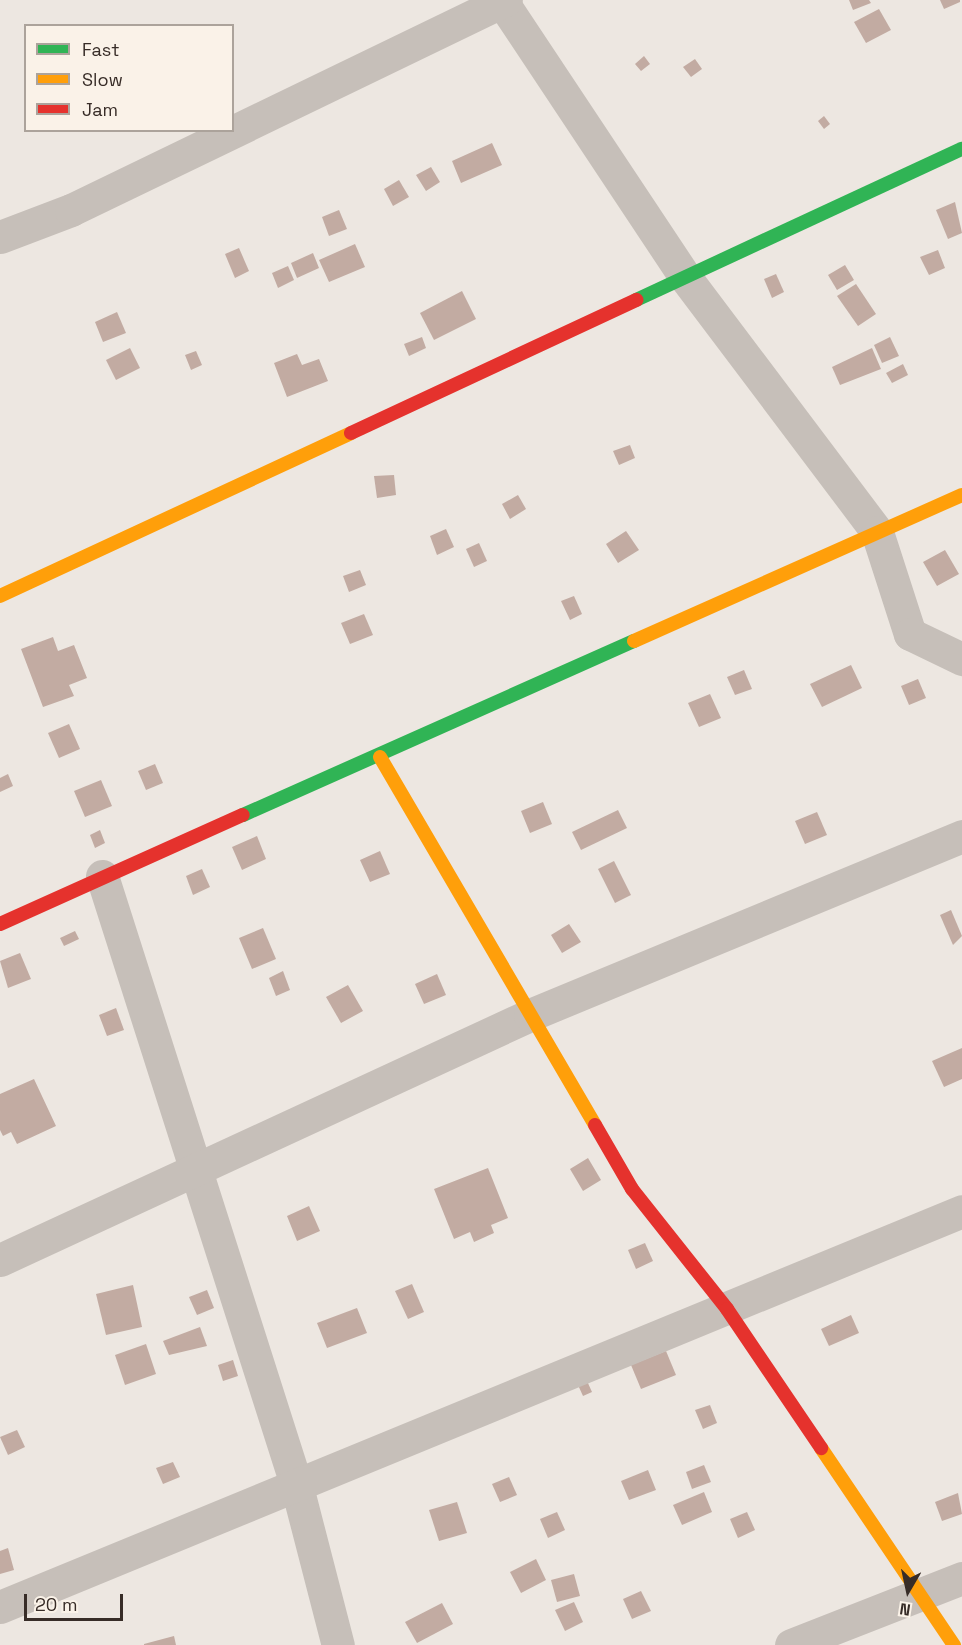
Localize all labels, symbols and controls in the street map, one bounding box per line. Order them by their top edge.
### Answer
legend [24,24,234,132]
text: Fast [82,38,119,61]
text: Slow [82,68,123,91]
text: Jam [82,98,118,121]
north arrow [878,1561,938,1621]
scale bar [27,1582,126,1620]
text: 20 m [35,1593,78,1616]
text: N [898,1598,912,1620]

